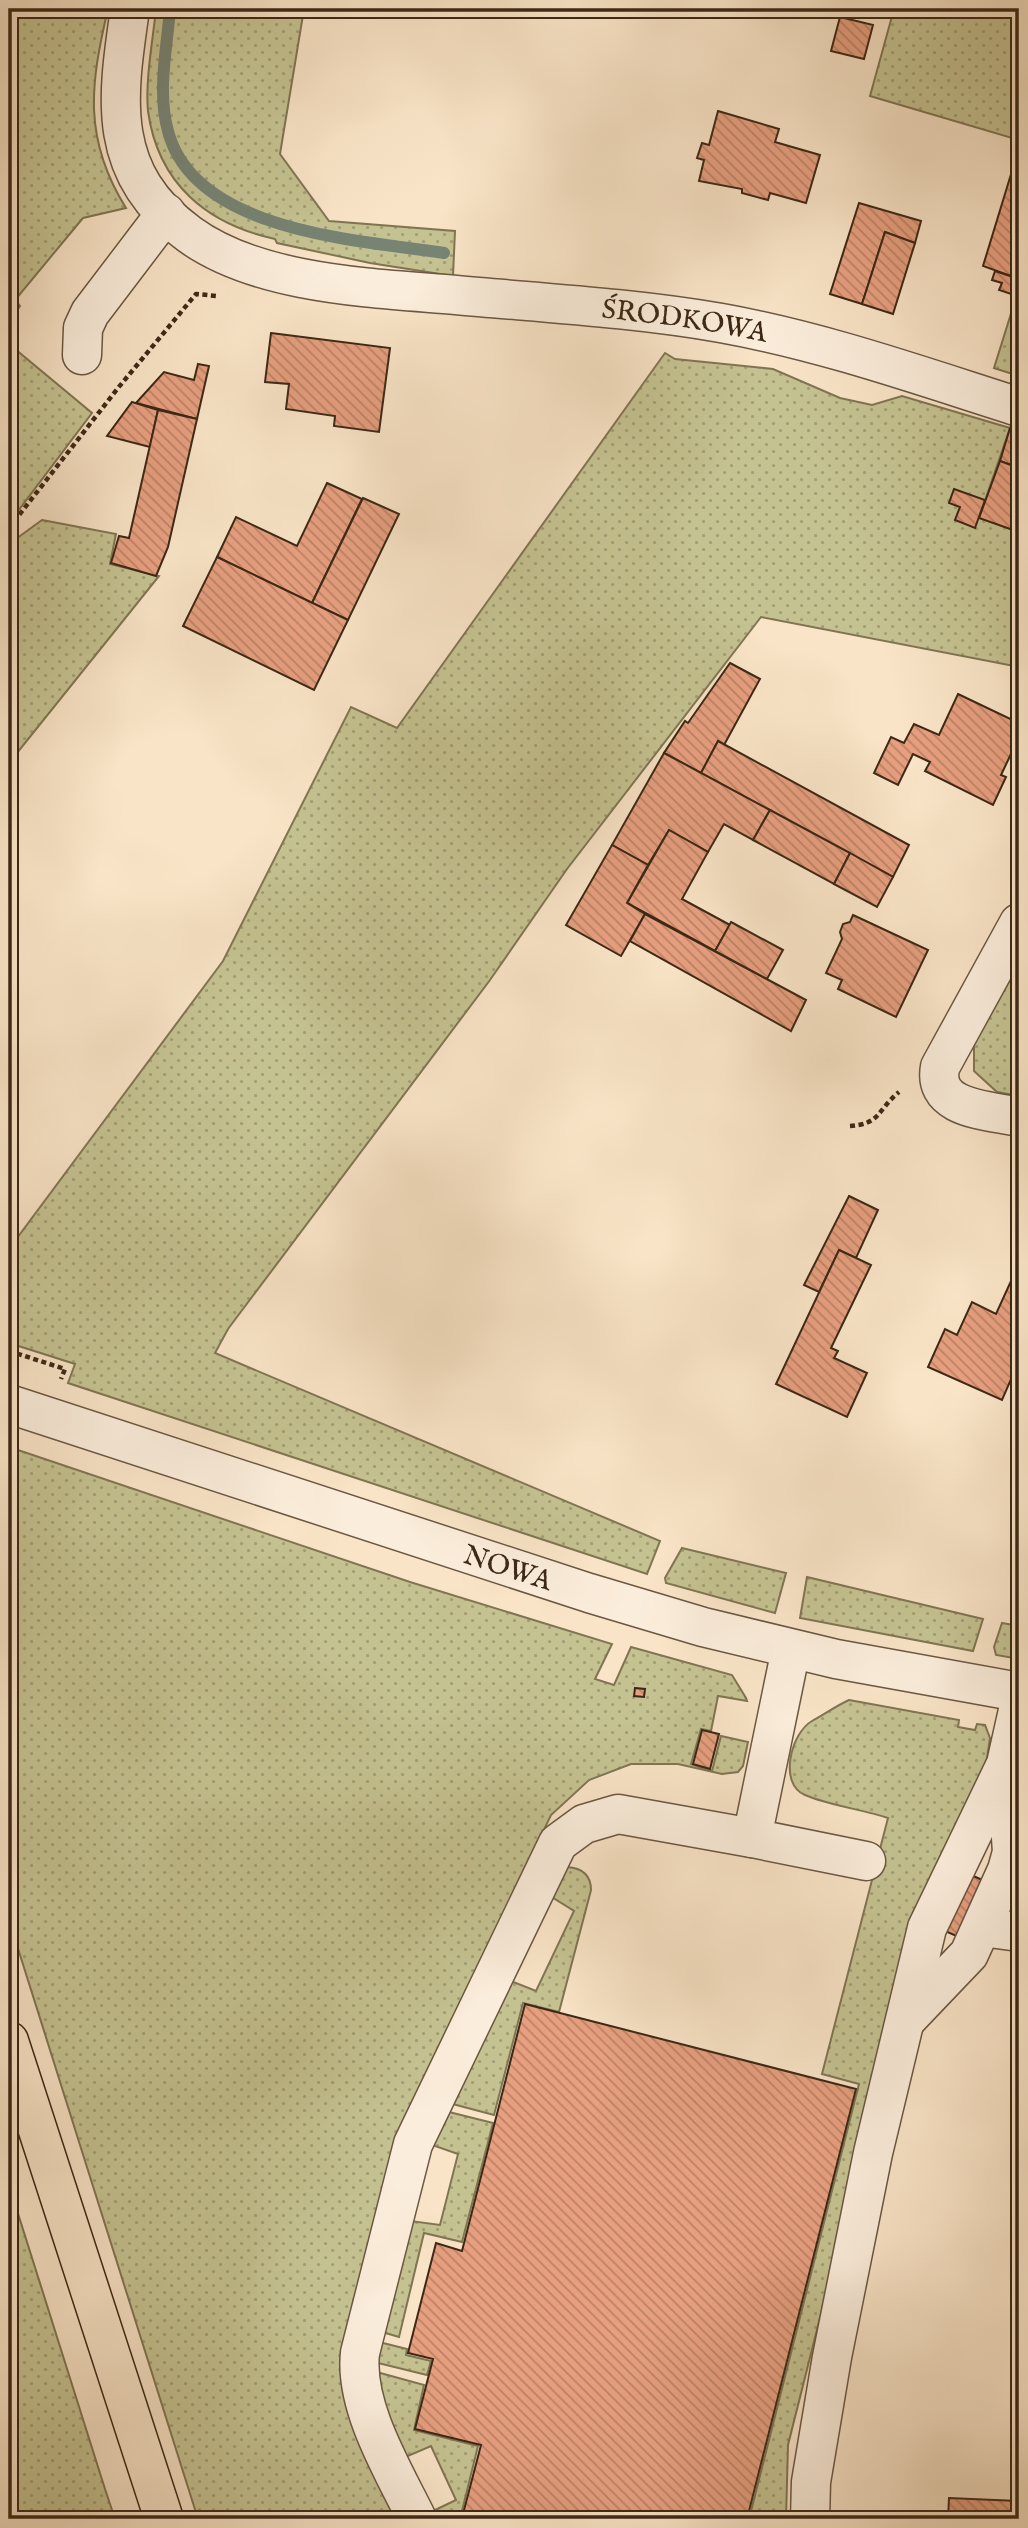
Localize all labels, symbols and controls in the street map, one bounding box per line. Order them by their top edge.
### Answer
street label: ŚRODKOWA [600,293,772,352]
street label: NOWA [459,1538,557,1600]

